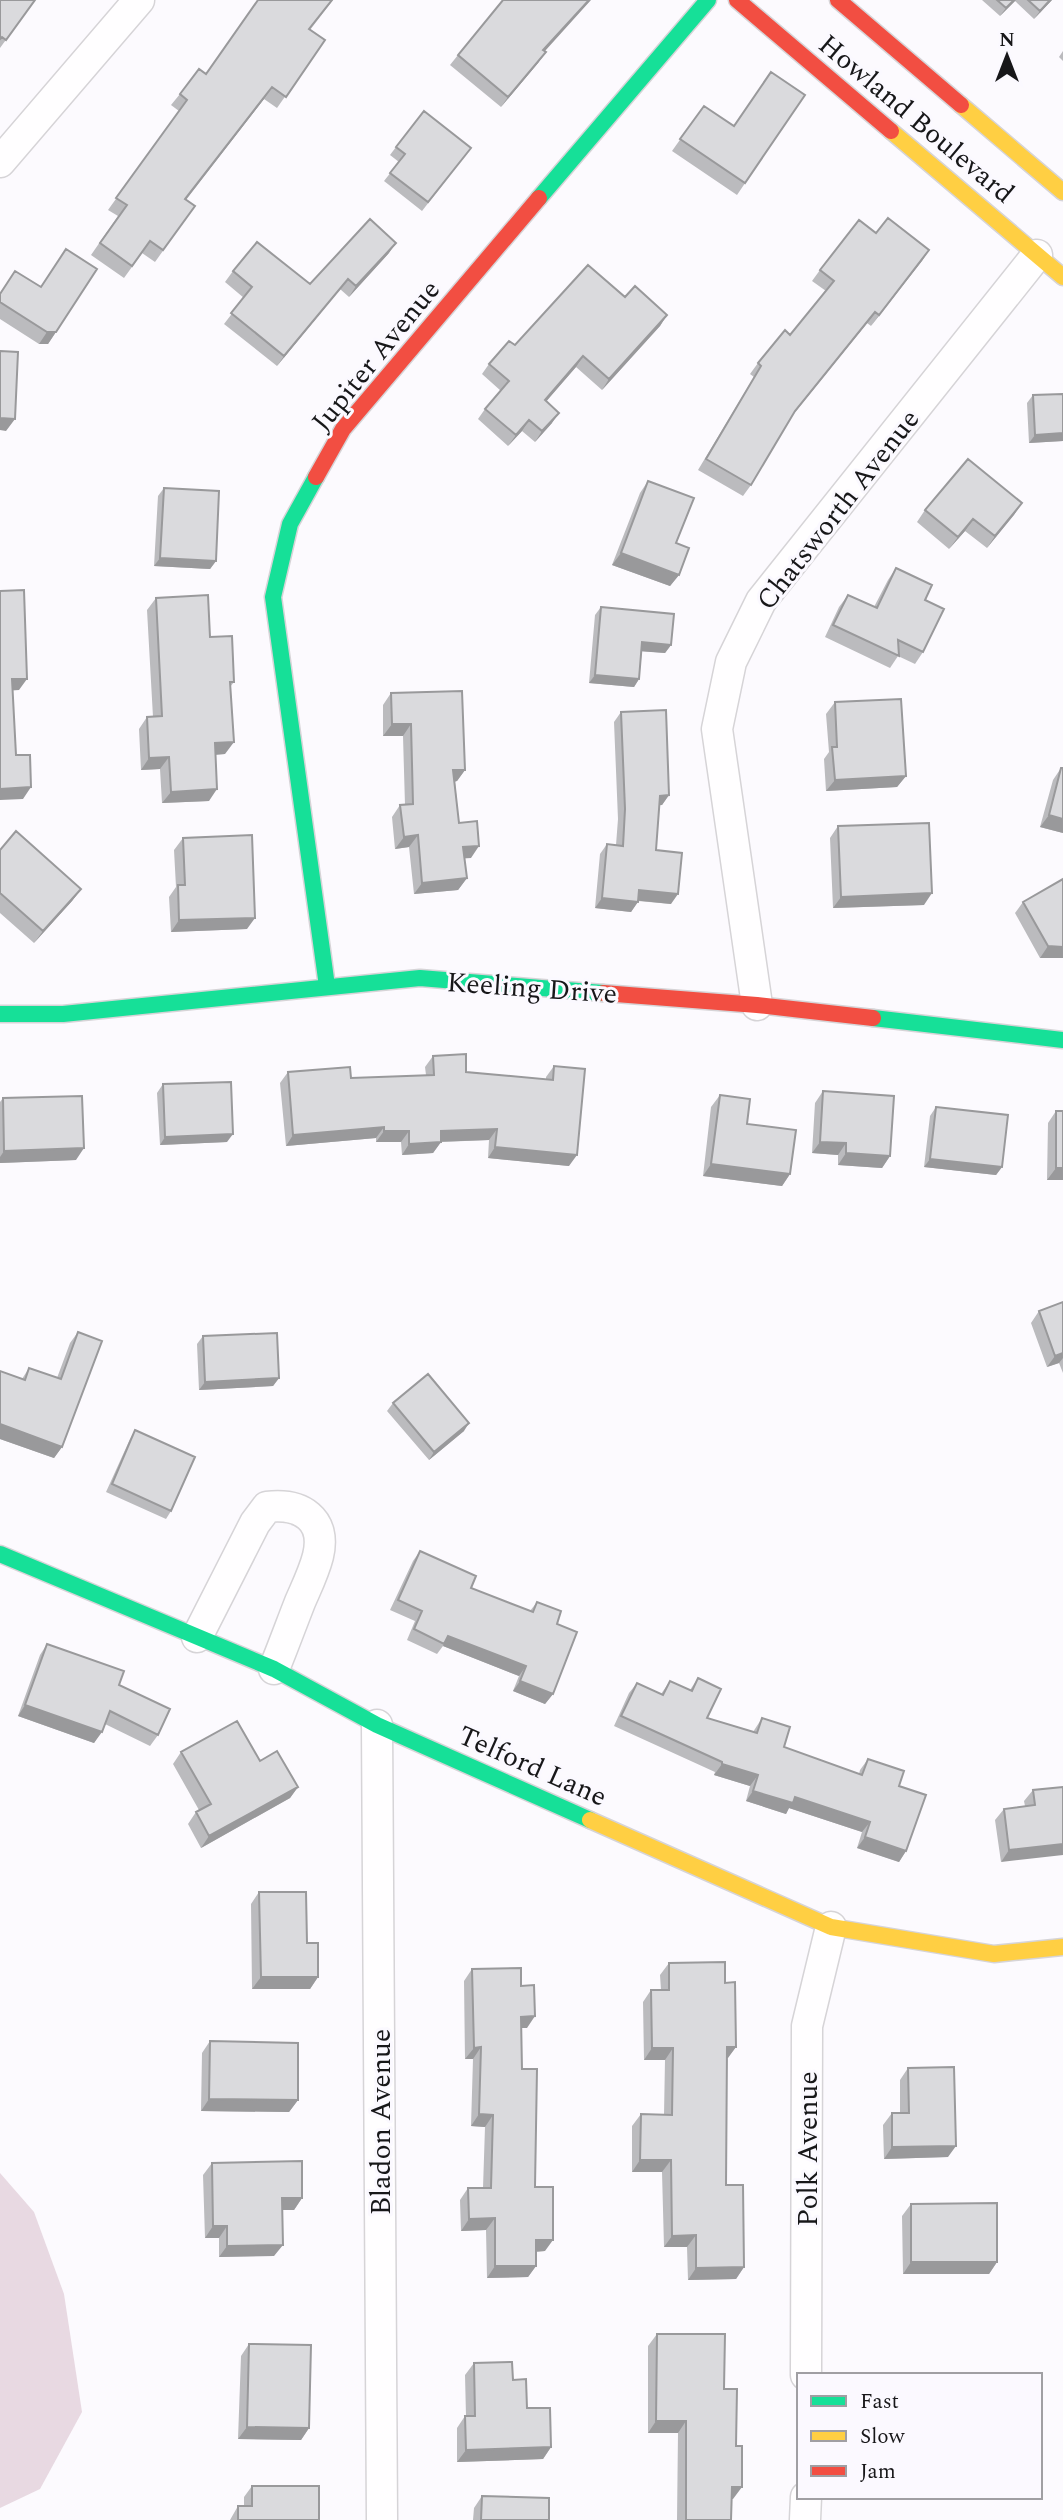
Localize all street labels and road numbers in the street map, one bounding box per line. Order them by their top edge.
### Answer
street label: Howland Boulevard [808,24,1024,214]
street label: Jupiter Avenue [301,271,451,441]
street label: Chatsworth Avenue [746,400,931,620]
street label: Keeling Drive [445,961,619,1016]
street label: Telford Lane [451,1714,614,1818]
street label: Bladon Avenue [360,2029,403,2215]
street label: Polk Avenue [787,2071,830,2227]

